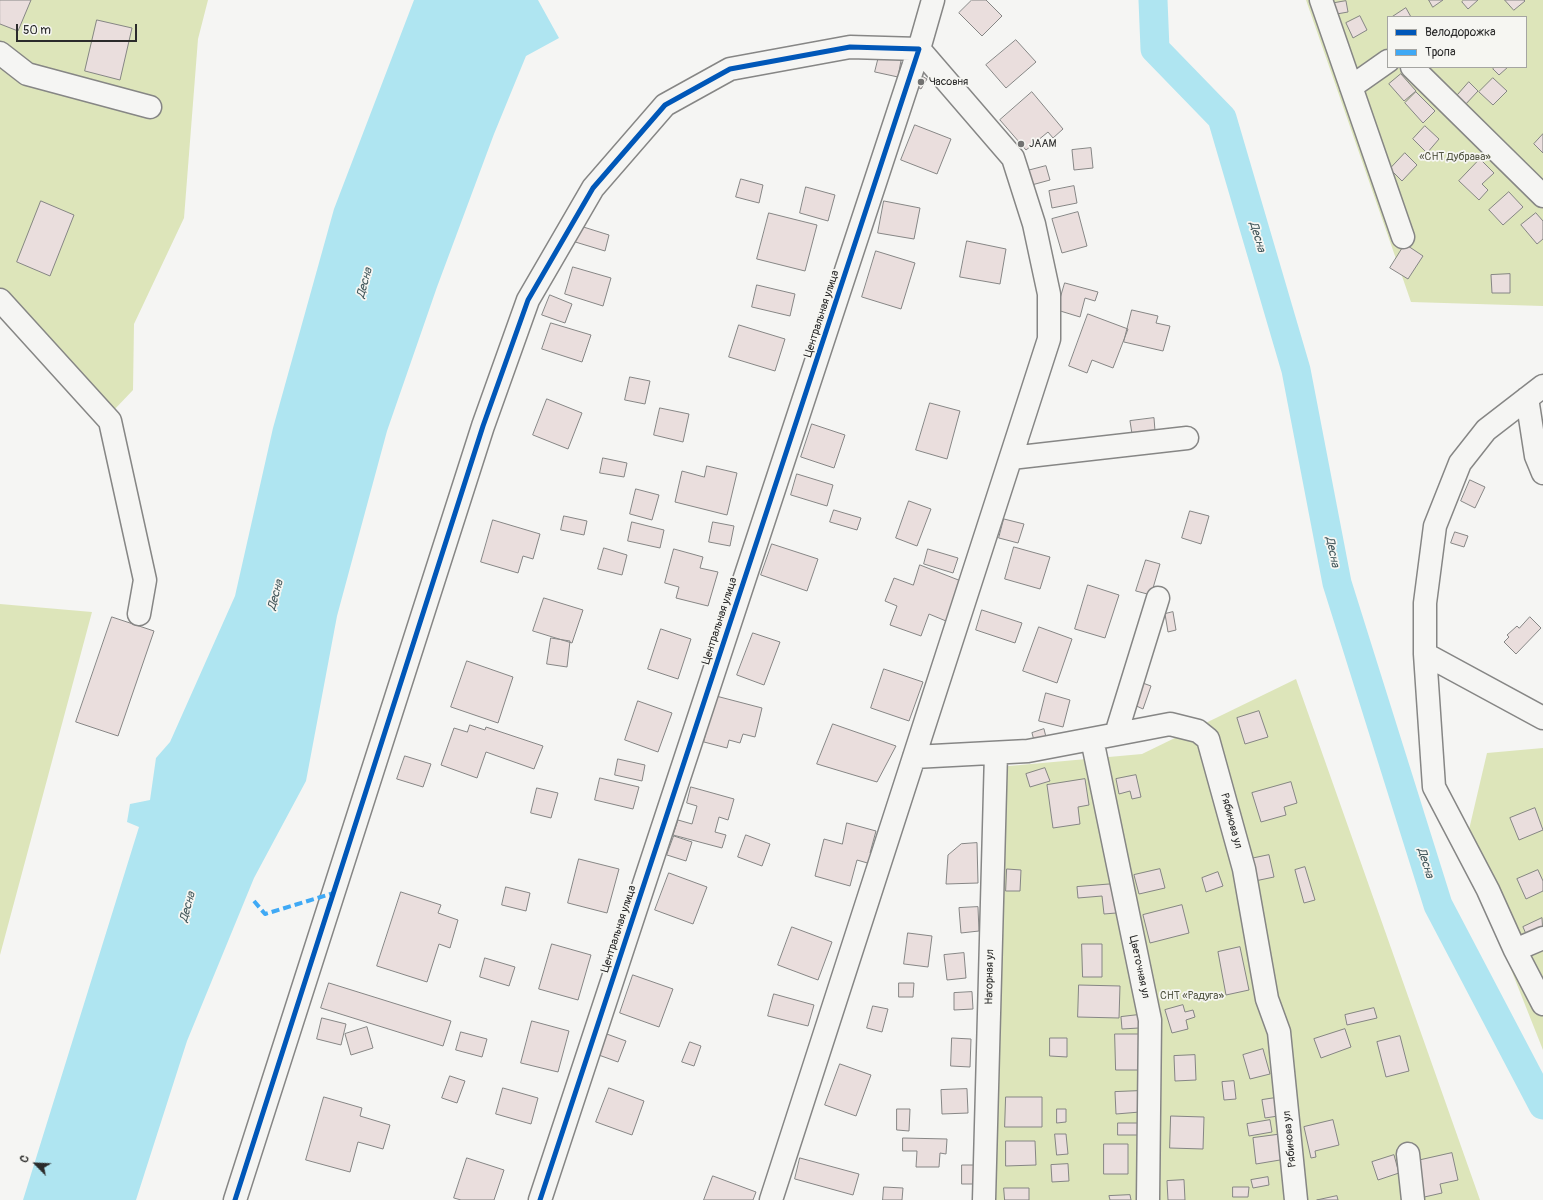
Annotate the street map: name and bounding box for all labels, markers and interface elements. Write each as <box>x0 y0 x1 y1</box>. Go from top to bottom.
scale bar <box>18 16 139 42</box>
legend <box>1387 16 1527 68</box>
text: 50 m <box>23 23 51 38</box>
text: Велодорожка <box>1425 25 1496 40</box>
text: Тропа <box>1425 45 1455 60</box>
place label: Часовня <box>929 75 968 89</box>
marker: Часовня <box>916 77 926 87</box>
place label: JAAM <box>1029 137 1056 151</box>
marker: JAAM <box>1016 139 1026 149</box>
park label: «СНТ Дубрава» <box>1419 150 1491 164</box>
water label: Десна <box>1246 220 1268 254</box>
water label: Десна <box>354 266 376 300</box>
street label: Центральная улица <box>802 269 842 359</box>
water label: Десна <box>1322 536 1342 568</box>
street label: Центральная улица <box>700 576 740 666</box>
water label: Десна <box>265 578 287 612</box>
street label: Рябинова ул <box>1217 792 1245 850</box>
water label: Десна <box>1414 846 1436 880</box>
street label: Центральная улица <box>599 884 639 974</box>
water label: Десна <box>177 890 199 924</box>
street label: Цветочная ул <box>1126 934 1152 1000</box>
street label: Нагорная ул <box>983 949 997 1005</box>
park label: СНТ «Радуга» <box>1160 989 1224 1003</box>
street label: Рябинова ул <box>1280 1110 1300 1168</box>
north arrow <box>16 1144 56 1184</box>
text: С <box>17 1153 32 1165</box>

